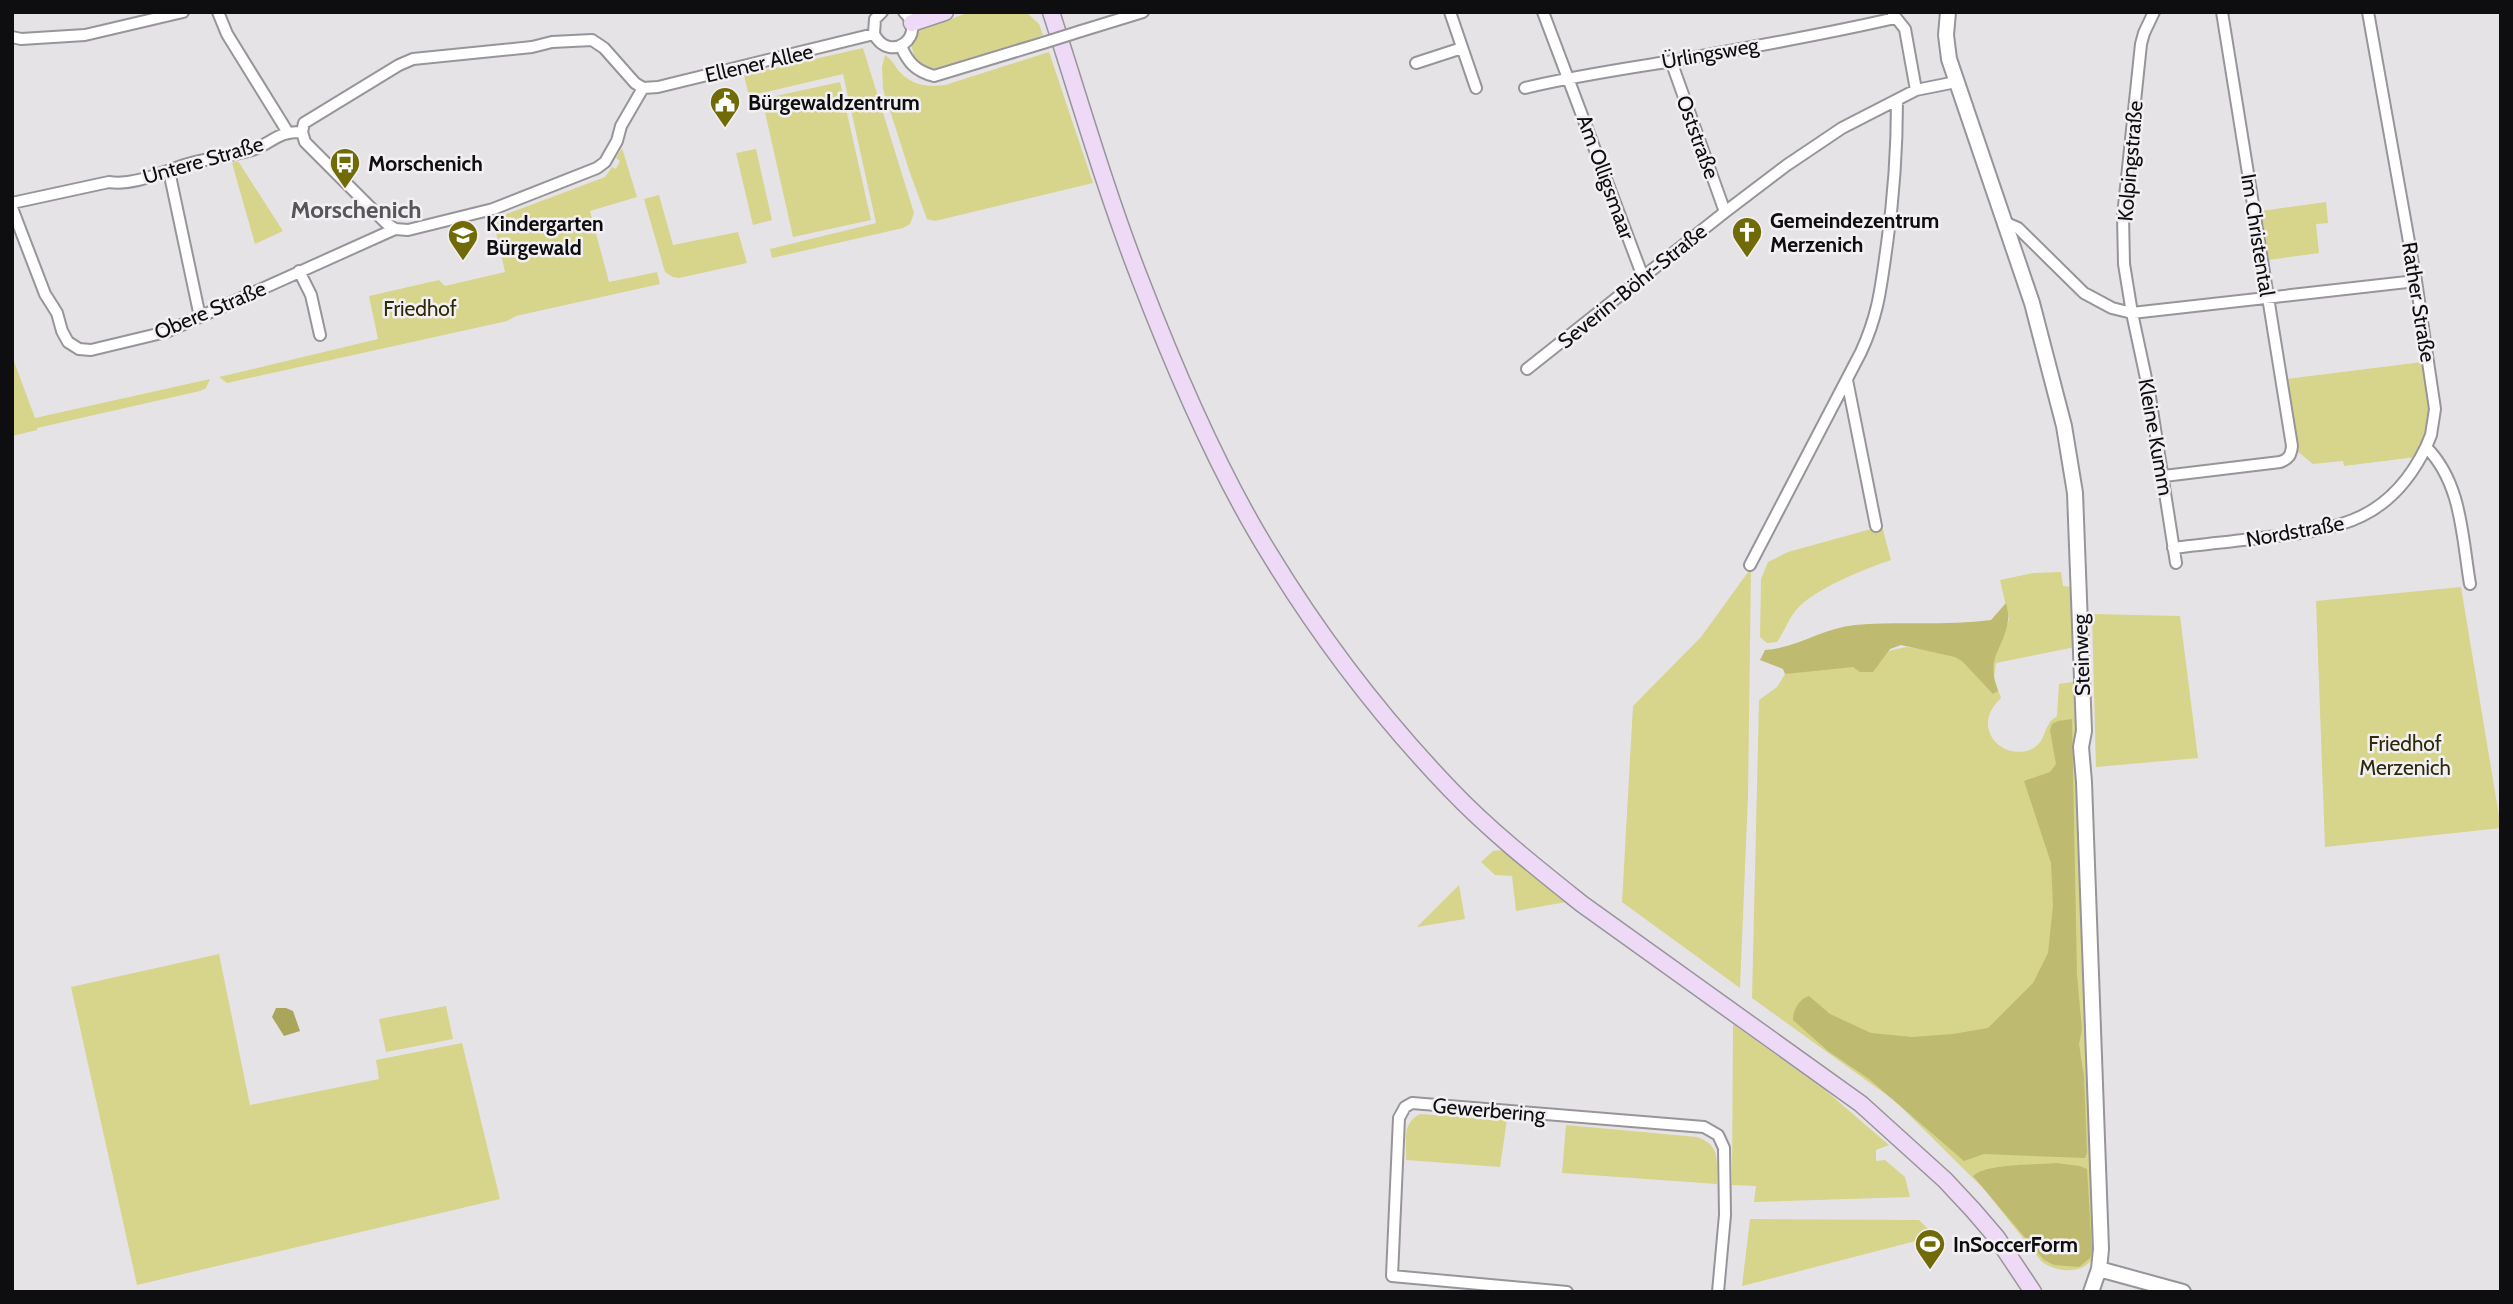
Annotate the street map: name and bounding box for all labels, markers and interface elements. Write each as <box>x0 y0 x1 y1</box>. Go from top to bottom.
street label: Ürlingsweg <box>1660 32 1761 74</box>
street label: Ellener Allee <box>703 38 816 88</box>
public building icon: Bürgewaldzentrum <box>708 85 742 129</box>
place label: Bürgewaldzentrum <box>748 90 920 115</box>
street label: Oststraße <box>1671 92 1725 182</box>
street label: Kolpingstraße <box>2112 99 2148 222</box>
street label: Am Olligsmaar <box>1572 111 1640 243</box>
street label: Untere Straße <box>140 131 266 189</box>
bus stop icon: Morschenich <box>328 146 362 190</box>
place label: Morschenich <box>368 151 483 176</box>
street label: Im Christental <box>2236 172 2280 298</box>
district label: Morschenich <box>290 195 422 224</box>
place label: Gemeindezentrum Merzenich <box>1770 208 1939 257</box>
place label: Kindergarten Bürgewald <box>486 211 604 260</box>
church icon: Gemeindezentrum Merzenich <box>1730 215 1764 259</box>
school or university icon: Kindergarten Bürgewald <box>446 218 480 262</box>
street label: Severin-Böhr-Straße <box>1553 218 1712 354</box>
street label: Rather Straße <box>2397 240 2441 364</box>
street label: Obere Straße <box>151 275 270 345</box>
park label: Friedhof <box>383 296 457 321</box>
street label: Kleine Kumm <box>2133 377 2179 497</box>
street label: Nordstraße <box>2244 510 2346 552</box>
street label: Steinweg <box>2067 613 2095 696</box>
park label: Friedhof Merzenich <box>2359 731 2451 780</box>
street label: Gewerbering <box>1432 1093 1547 1127</box>
sports icon: InSoccerForm <box>1913 1227 1947 1271</box>
place label: InSoccerForm <box>1953 1232 2078 1257</box>

